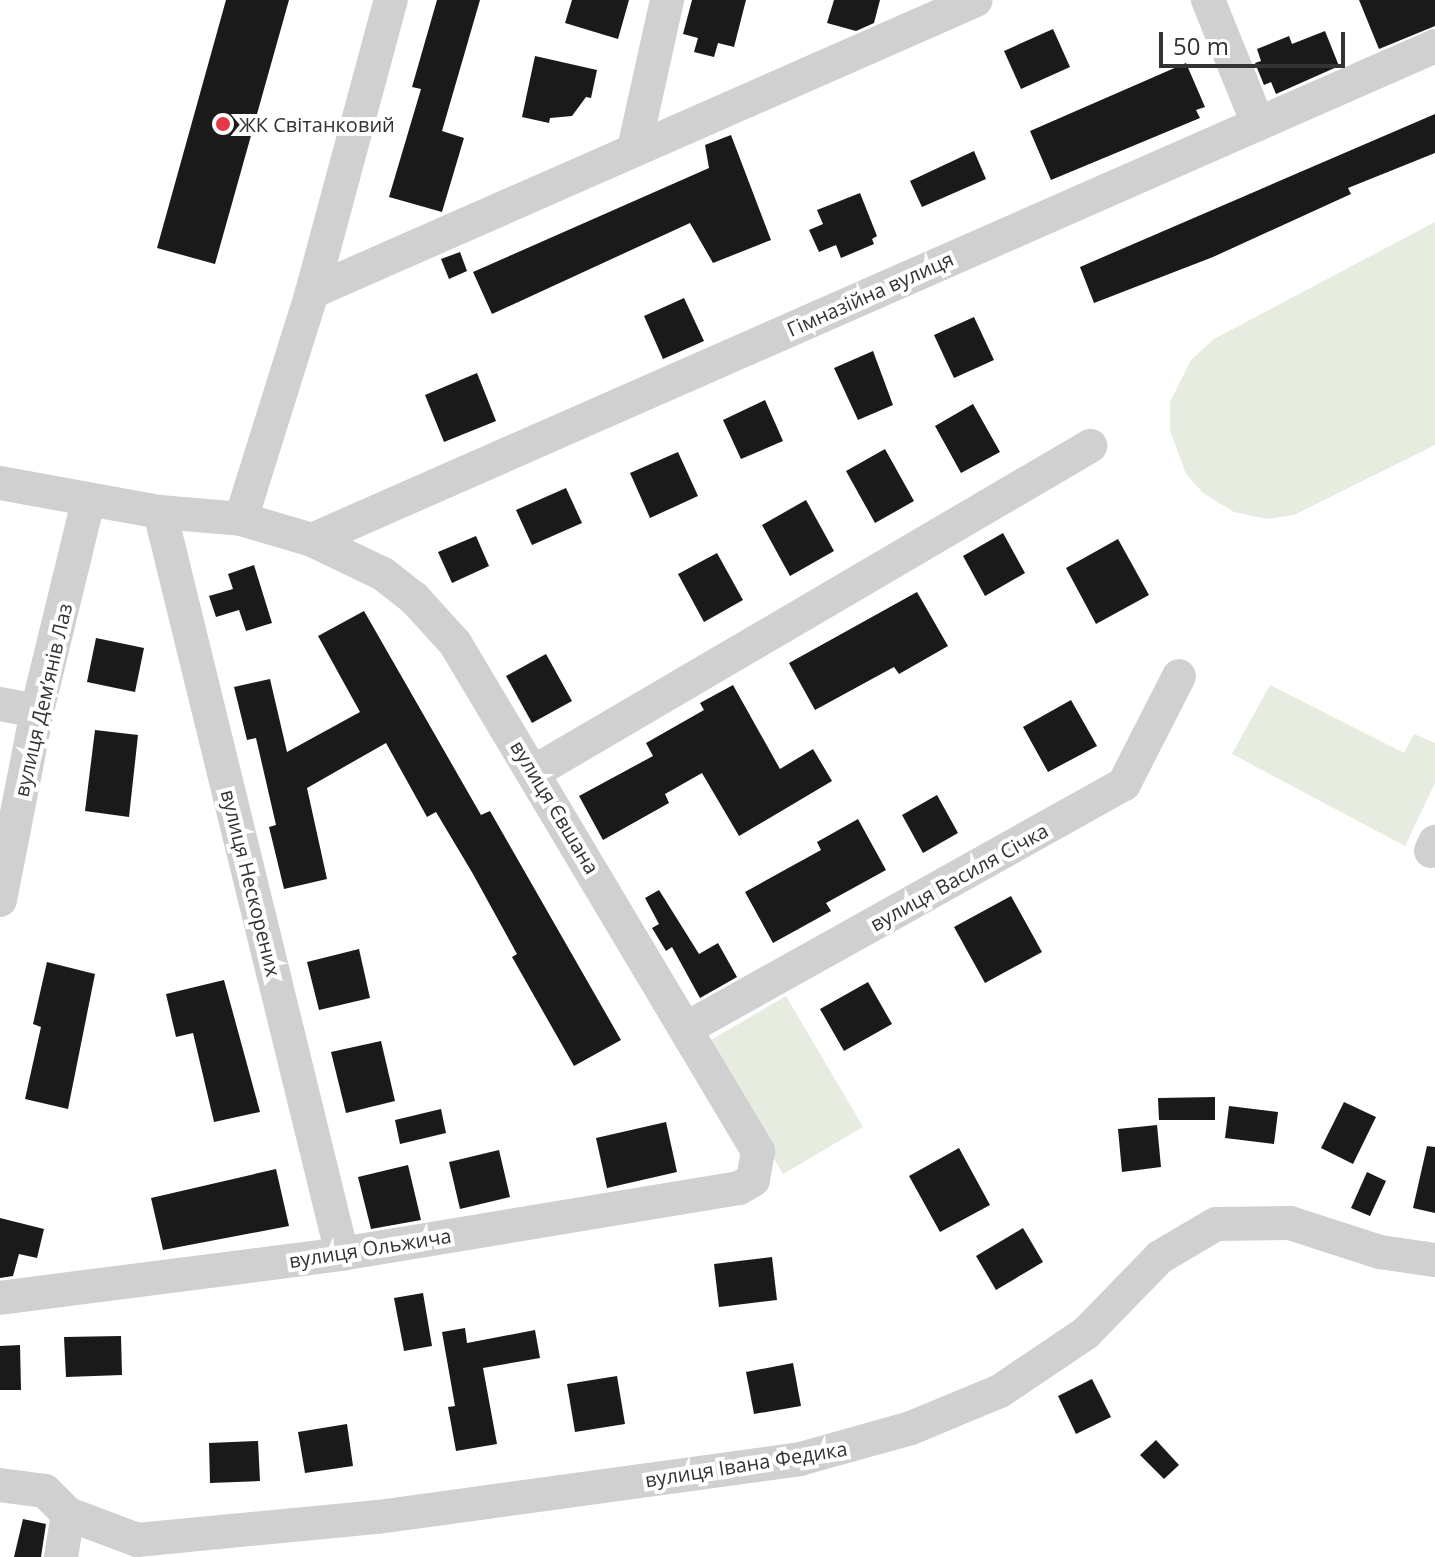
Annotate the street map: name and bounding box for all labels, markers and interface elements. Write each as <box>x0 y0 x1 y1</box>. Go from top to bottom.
scale bar <box>1163 16 1349 66</box>
text: 50 m <box>1173 29 1229 62</box>
place label: ЖК Світанковий <box>239 112 395 136</box>
marker: ЖК Світанковий <box>214 115 232 133</box>
street label: Гімназійна вулиця <box>783 247 957 341</box>
street label: вулиця Демʼянів Лаз <box>9 601 77 799</box>
street label: вулиця Євшана <box>506 736 604 878</box>
street label: вулиця Нескорених <box>216 787 286 979</box>
street label: вулиця Василя Січка <box>866 818 1052 936</box>
street label: вулиця Ольжича <box>287 1223 453 1273</box>
street label: вулиця Івана Федика <box>643 1436 849 1492</box>

